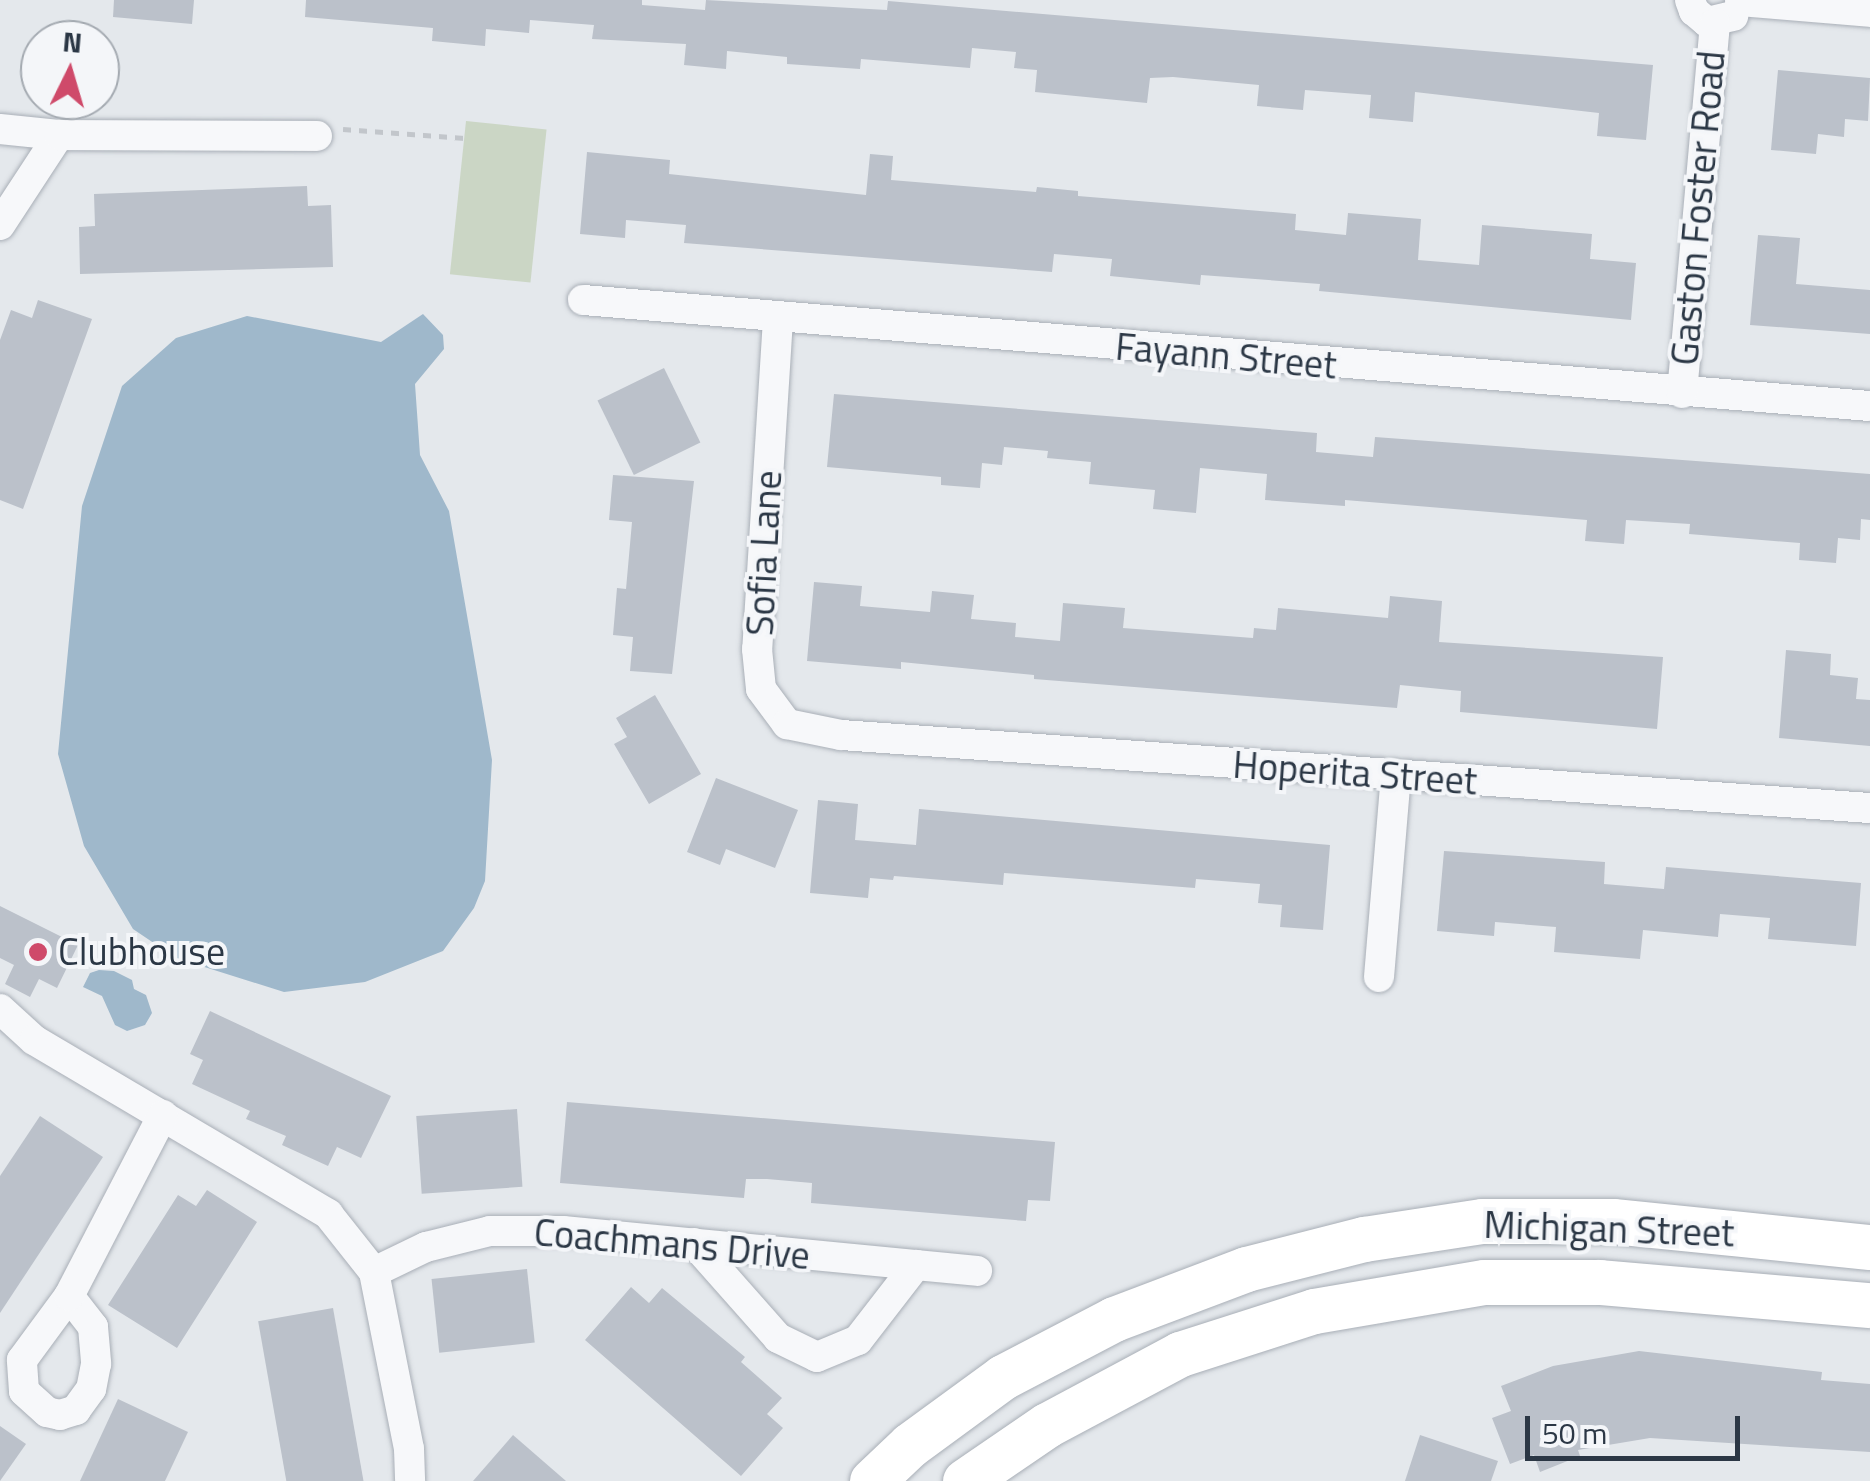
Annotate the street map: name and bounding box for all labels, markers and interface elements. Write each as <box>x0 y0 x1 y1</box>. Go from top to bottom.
text: N <box>61 19 84 64</box>
north arrow <box>20 20 120 120</box>
street label: Gaston Foster Road <box>1662 49 1734 367</box>
street label: Fayann Street <box>1114 324 1338 388</box>
street label: Sofia Lane <box>737 469 791 637</box>
street label: Hoperita Street <box>1231 742 1479 804</box>
place label: Clubhouse <box>58 929 225 975</box>
marker: Clubhouse <box>27 941 49 963</box>
street label: Michigan Street <box>1483 1202 1735 1256</box>
street label: Coachmans Drive <box>532 1209 812 1279</box>
scale bar <box>1530 1396 1745 1458</box>
text: 50 m <box>1542 1410 1607 1456</box>

